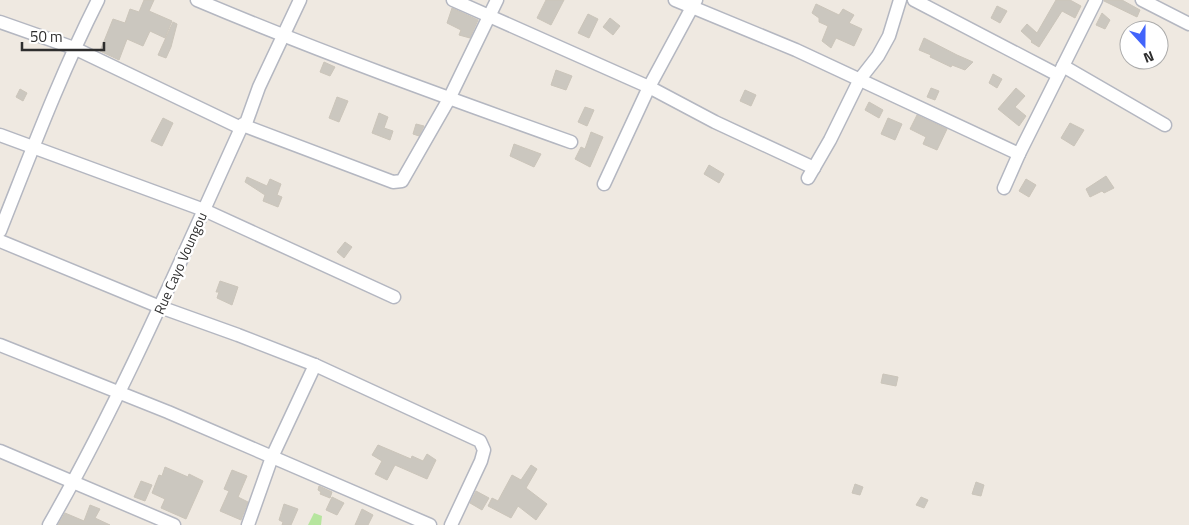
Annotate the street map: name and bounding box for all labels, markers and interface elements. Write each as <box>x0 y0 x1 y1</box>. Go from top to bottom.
scale bar <box>22 20 105 52</box>
north arrow <box>1119 20 1169 70</box>
text: 50 m <box>30 25 63 48</box>
text: N <box>1141 46 1157 69</box>
street label: Rue Cayo Voungou <box>148 209 212 317</box>

